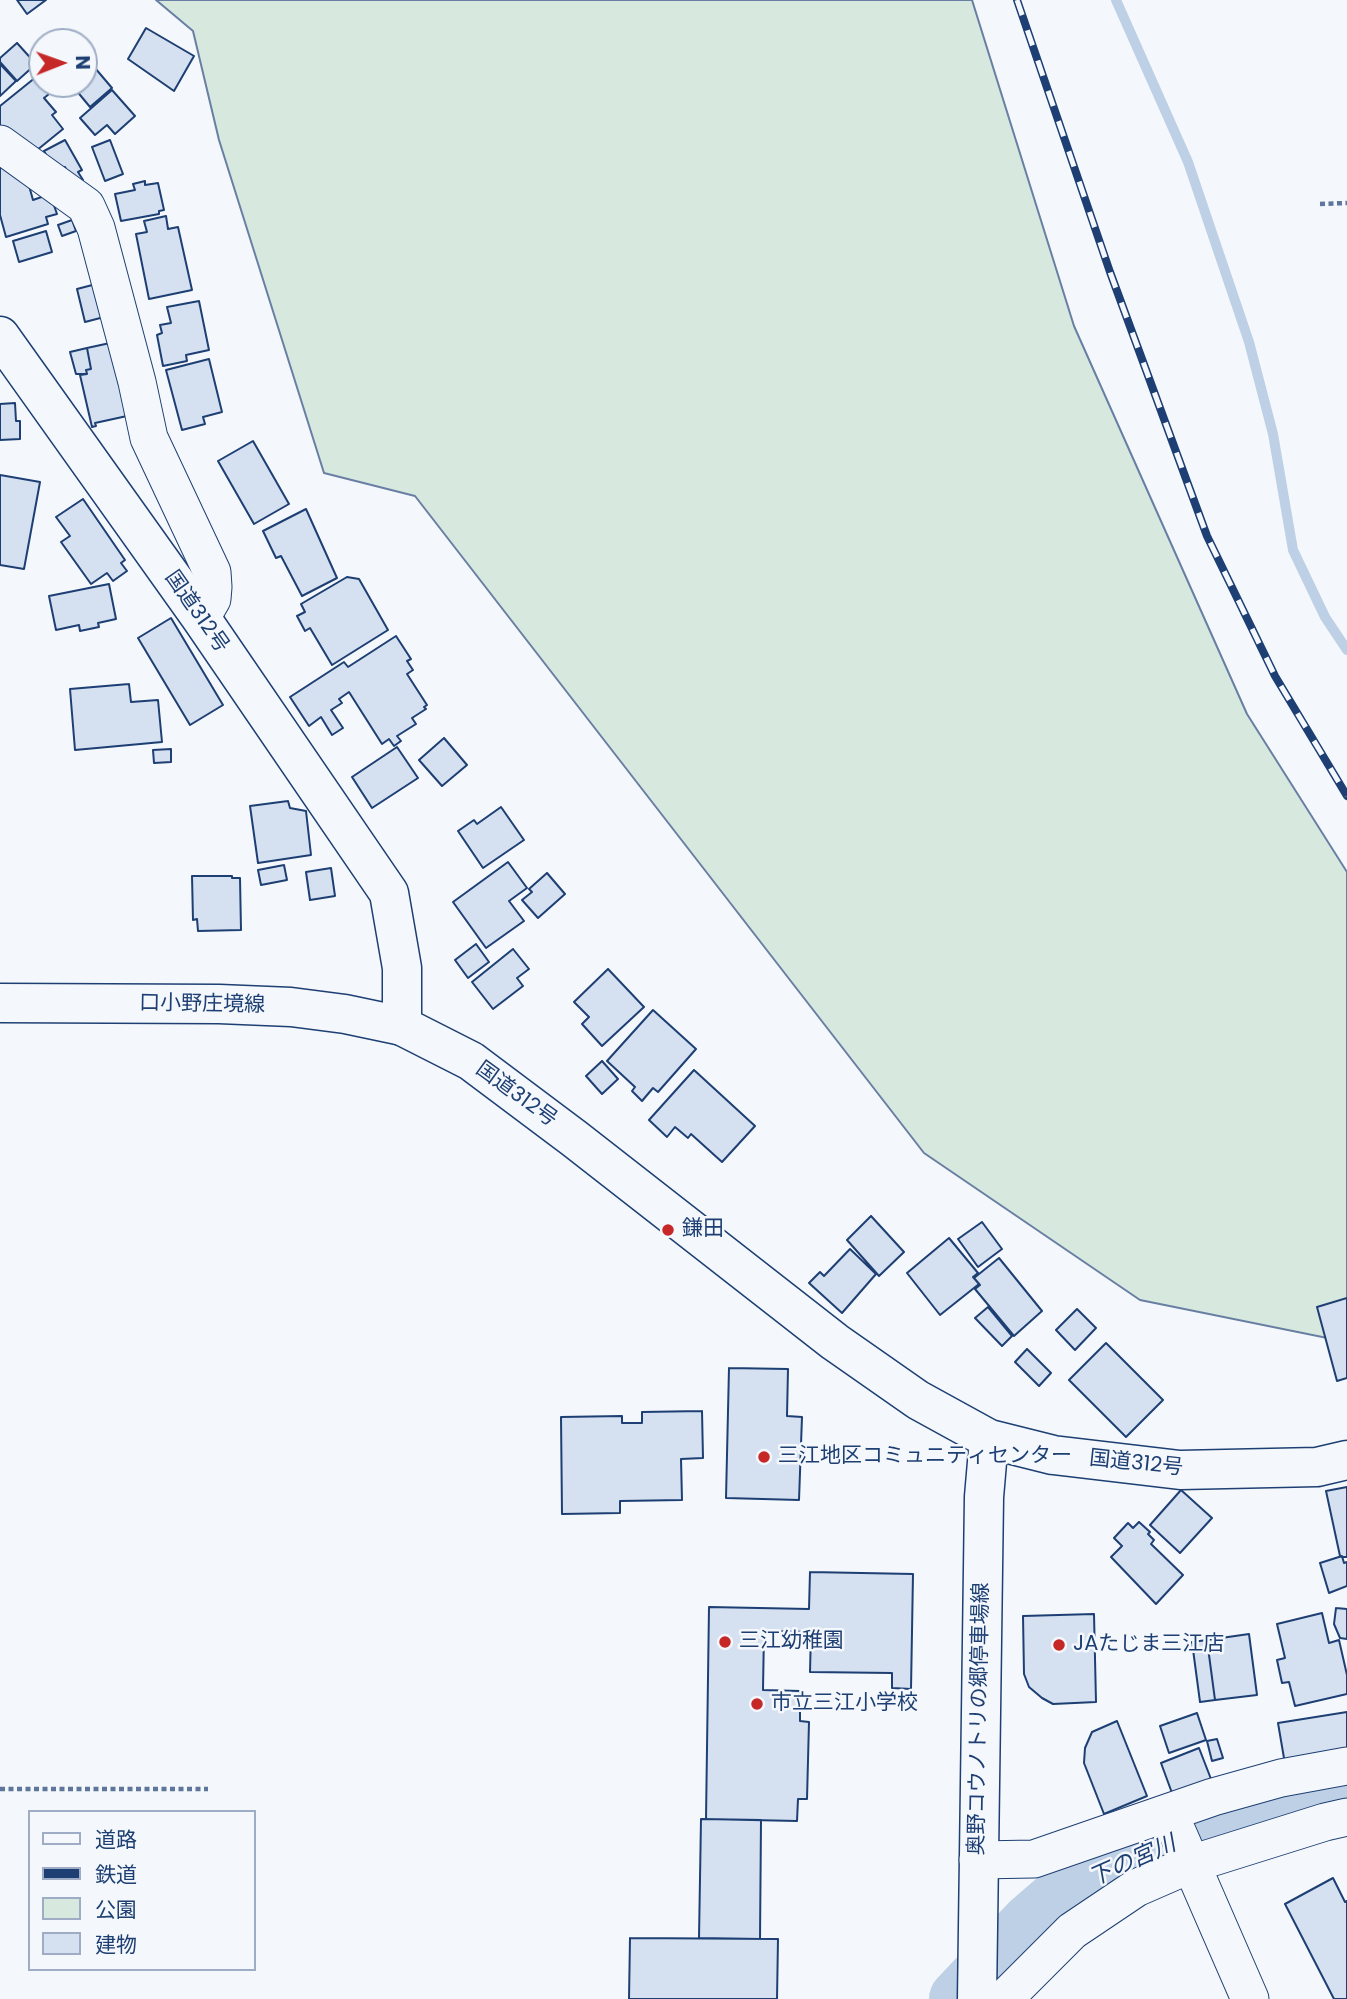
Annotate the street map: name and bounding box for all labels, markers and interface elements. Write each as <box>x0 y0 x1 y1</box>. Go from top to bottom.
north arrow <box>28 28 98 98</box>
text: N <box>69 55 96 70</box>
street label: 国道312号 <box>159 566 233 658</box>
street label: 口小野庄境線 <box>139 991 265 1019</box>
street label: 国道312号 <box>471 1057 561 1133</box>
place label: 鎌田 <box>682 1217 724 1243</box>
marker: 鎌田 <box>660 1222 676 1238</box>
place label: 三江地区コミュニティセンター <box>778 1444 1072 1470</box>
street label: 国道312号 <box>1088 1447 1184 1481</box>
marker: 三江地区コミュニティセンター <box>756 1449 772 1465</box>
street label: 奥野コウノトリの郷停車場線 <box>965 1582 995 1856</box>
place label: 三江幼稚園 <box>739 1629 844 1655</box>
place label: JAたじま三江店 <box>1073 1632 1224 1658</box>
marker: 三江幼稚園 <box>717 1634 733 1650</box>
marker: JAたじま三江店 <box>1051 1637 1067 1653</box>
place label: 市立三江小学校 <box>771 1691 918 1717</box>
marker: 市立三江小学校 <box>749 1696 765 1712</box>
legend <box>28 1810 256 1971</box>
text: 道路 <box>95 1825 137 1854</box>
water label: 下の宮川 <box>1085 1831 1181 1893</box>
text: 鉄道 <box>95 1860 137 1889</box>
text: 公園 <box>95 1895 137 1924</box>
text: 建物 <box>95 1930 137 1959</box>

